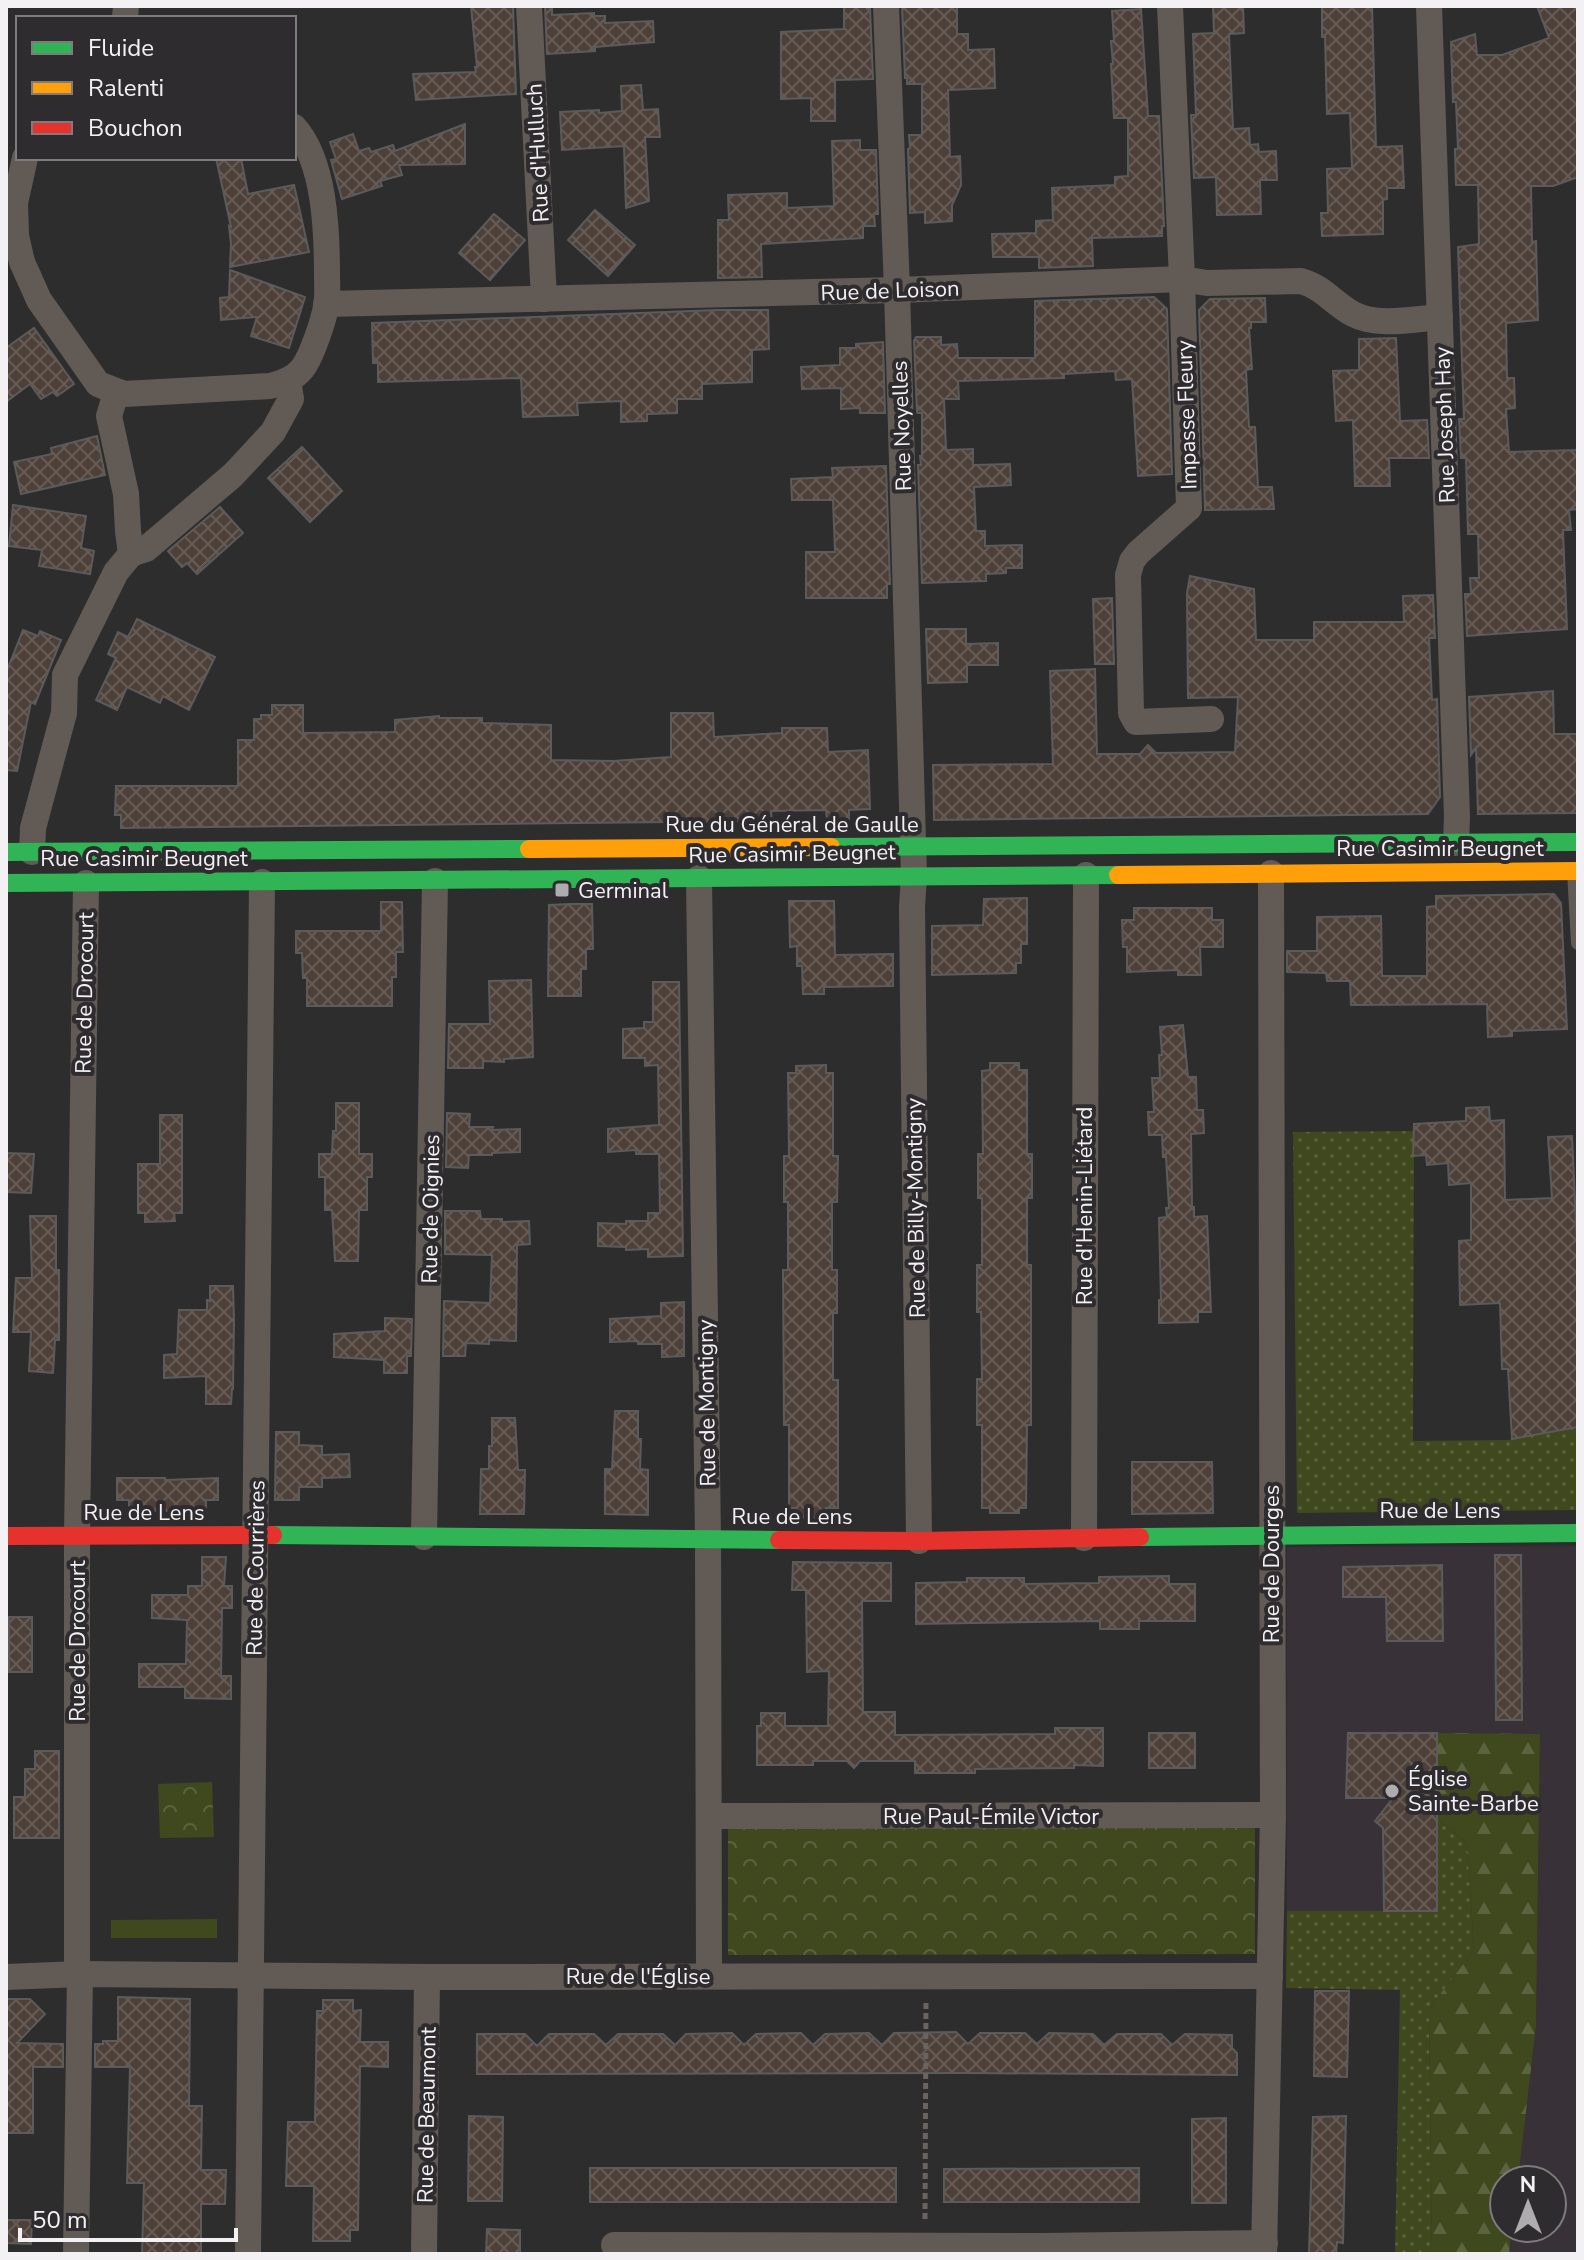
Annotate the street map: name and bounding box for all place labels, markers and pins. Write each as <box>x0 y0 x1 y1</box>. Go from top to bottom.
place label: Germinal <box>578 876 669 906</box>
marker: Germinal <box>553 881 571 899</box>
place label: Église Sainte-Barbe <box>1408 1764 1539 1819</box>
marker: Église Sainte-Barbe <box>1383 1782 1401 1800</box>

